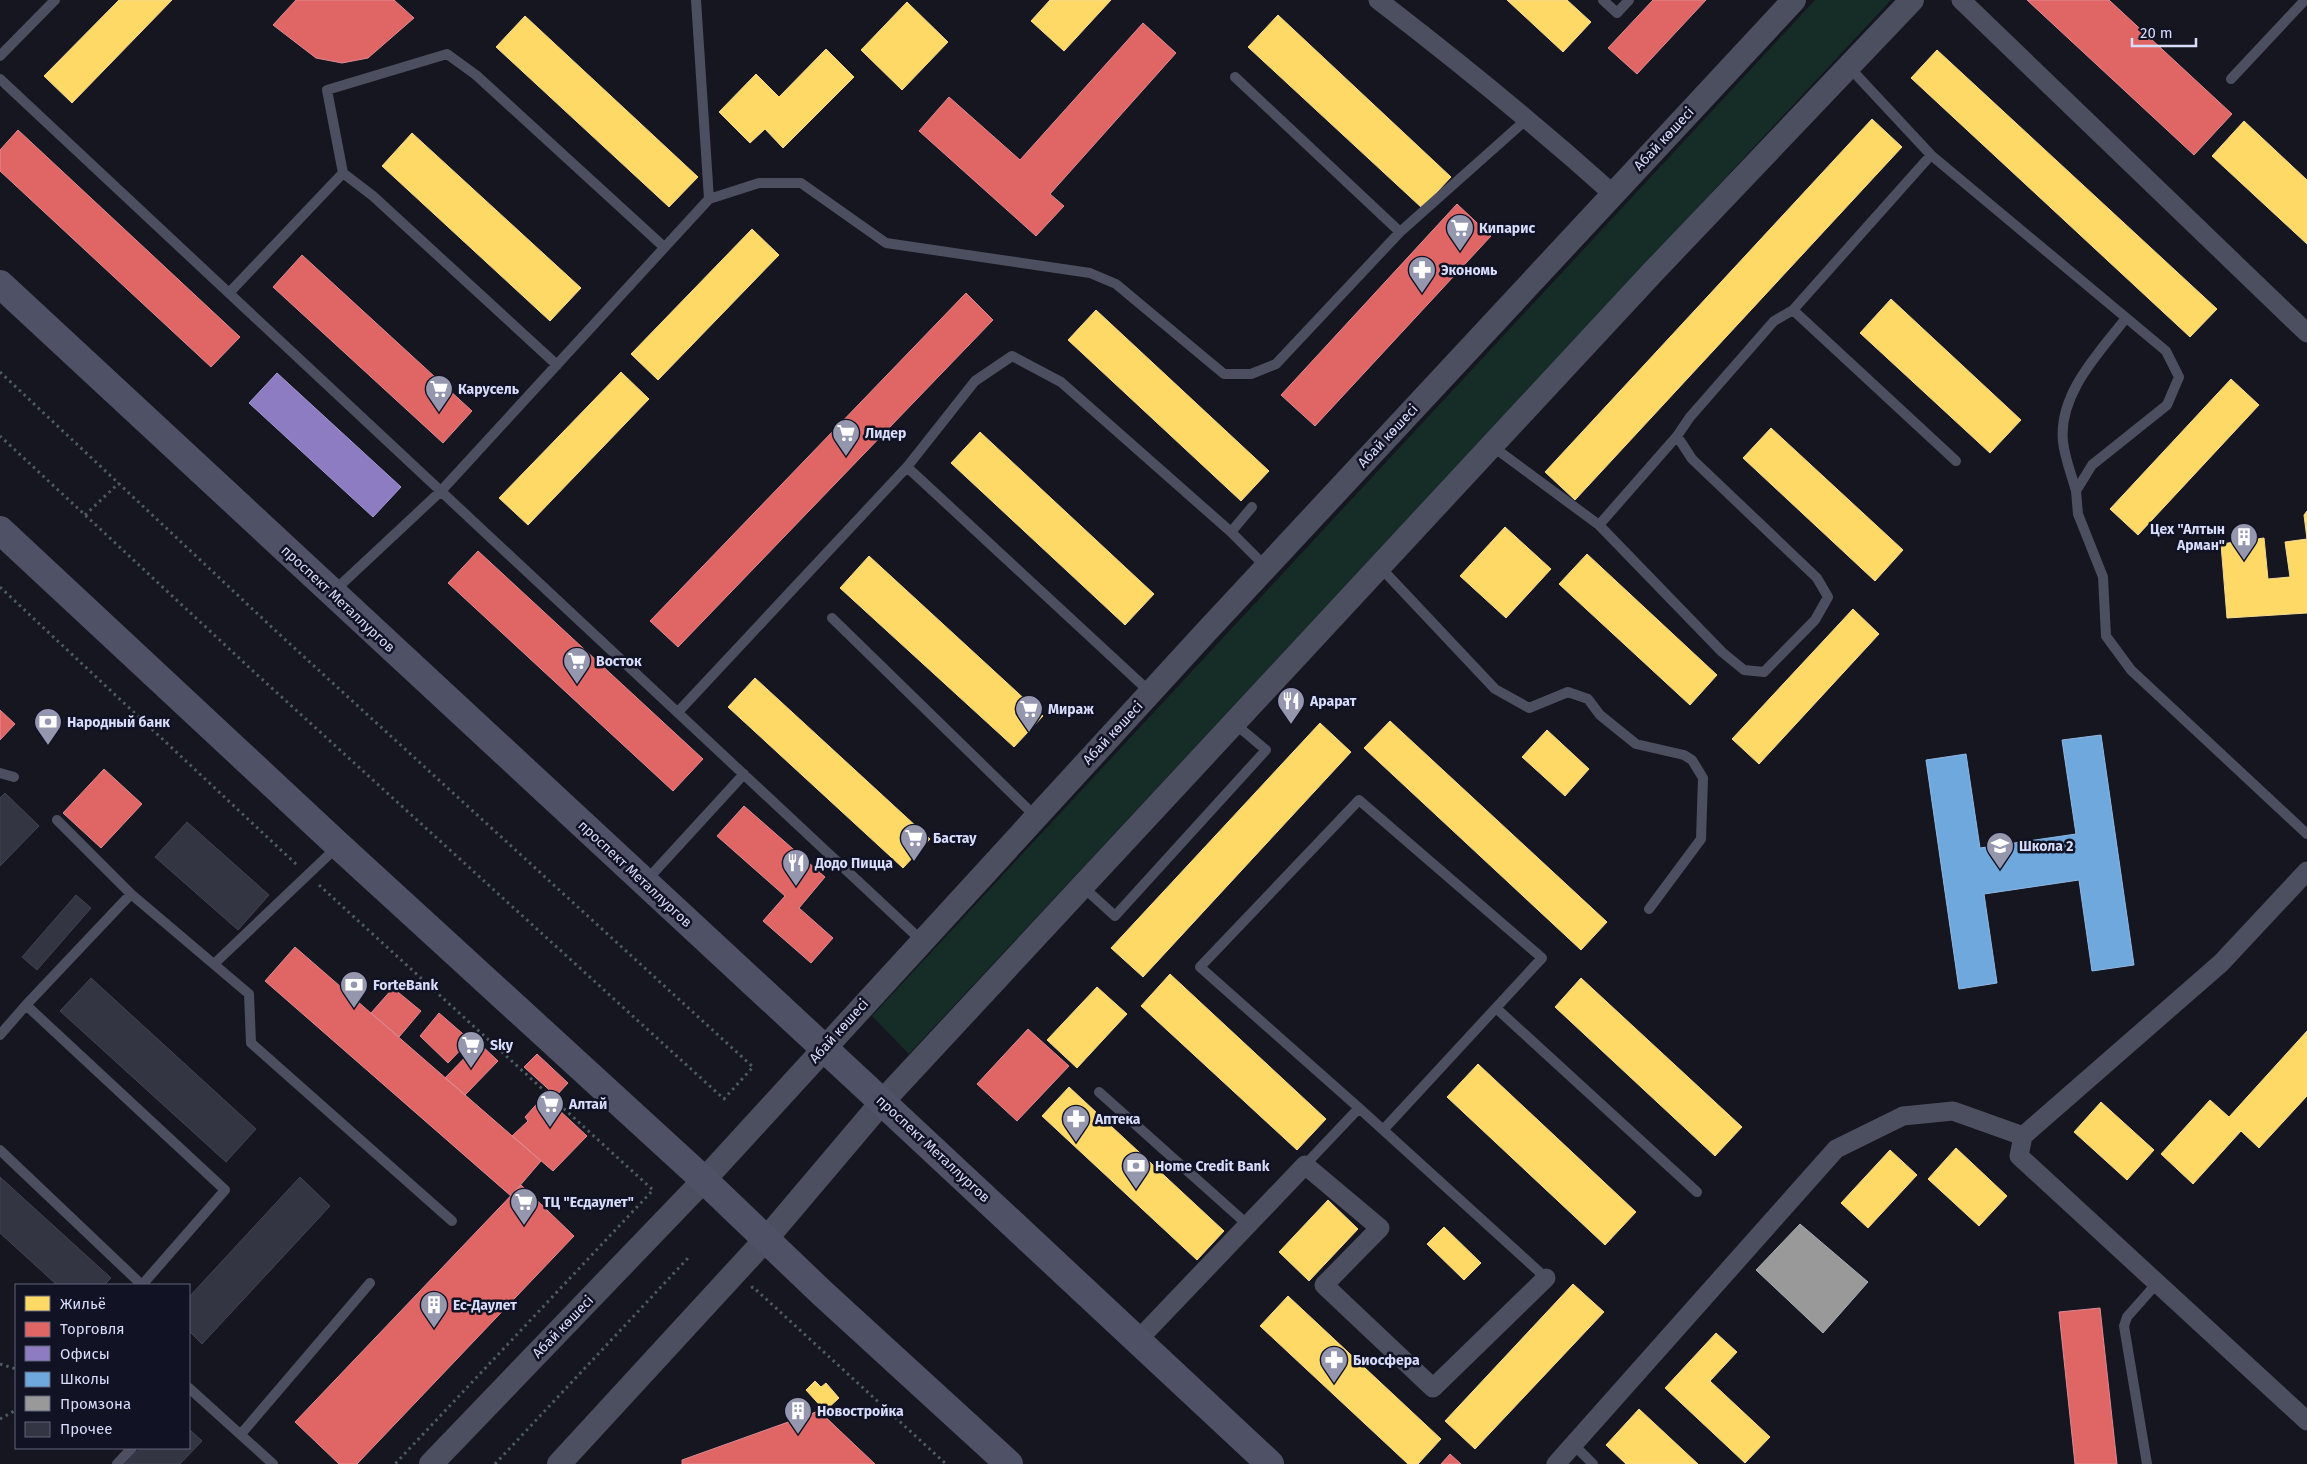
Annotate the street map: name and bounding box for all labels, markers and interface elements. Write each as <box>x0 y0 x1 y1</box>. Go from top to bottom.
scale bar <box>2132 15 2196 47</box>
text: 20 m <box>2140 24 2173 42</box>
street label: Абай көшесі <box>1630 104 1698 174</box>
supermarket icon: Кипарис <box>1445 213 1475 252</box>
place label: Кипарис <box>1479 220 1535 237</box>
pharmacy icon: Экономь <box>1407 255 1437 294</box>
place label: Экономь <box>1441 262 1498 279</box>
supermarket icon: Карусель <box>424 374 454 413</box>
place label: Карусель <box>458 381 520 398</box>
street label: Абай көшесі <box>1354 401 1422 471</box>
supermarket icon: Лидер <box>831 418 861 457</box>
place label: Лидер <box>865 425 906 442</box>
place label: Цех "Алтын Арман" <box>2150 521 2225 554</box>
building icon: Цех "Алтын Арман" <box>2229 522 2259 561</box>
street label: проспект Металлургов <box>278 542 398 656</box>
supermarket icon: Восток <box>562 646 592 685</box>
place label: Восток <box>596 653 642 670</box>
restaurant icon: Арарат <box>1276 686 1306 725</box>
place label: Арарат <box>1309 693 1357 710</box>
supermarket icon: Мираж <box>1014 694 1044 733</box>
street label: Абай көшесі <box>1079 698 1147 768</box>
place label: Мираж <box>1048 701 1094 718</box>
bank icon: Народный банк <box>33 707 63 746</box>
place label: Народный банк <box>67 714 170 731</box>
street label: проспект Металлургов <box>575 817 695 931</box>
supermarket icon: Бастау <box>899 823 929 862</box>
place label: Бастау <box>933 830 977 847</box>
school or university icon: Школа 2 <box>1985 831 2015 870</box>
place label: Школа 2 <box>2019 838 2073 855</box>
restaurant icon: Додо Пицца <box>781 848 811 887</box>
place label: Додо Пицца <box>814 855 893 872</box>
bank icon: ForteBank <box>339 970 369 1009</box>
place label: ForteBank <box>373 977 438 994</box>
street label: Абай көшесі <box>806 995 872 1067</box>
supermarket icon: Sky <box>456 1030 486 1069</box>
place label: Sky <box>490 1037 514 1054</box>
supermarket icon: Алтай <box>535 1089 565 1128</box>
street label: проспект Металлургов <box>873 1092 993 1206</box>
place label: Алтай <box>568 1096 607 1113</box>
pharmacy icon: Аптека <box>1061 1104 1091 1143</box>
place label: Аптека <box>1094 1111 1141 1128</box>
bank icon: Home Credit Bank <box>1121 1151 1151 1190</box>
place label: Home Credit Bank <box>1155 1158 1270 1175</box>
supermarket icon: ТЦ "Есдаулет" <box>509 1187 539 1226</box>
place label: ТЦ "Есдаулет" <box>543 1194 634 1211</box>
legend <box>15 1284 190 1449</box>
building icon: Ес-Даулет <box>419 1290 449 1329</box>
street label: Абай көшесі <box>529 1292 597 1362</box>
text: Жильё <box>60 1295 106 1313</box>
place label: Ес-Даулет <box>453 1297 517 1314</box>
text: Торговля <box>60 1320 125 1338</box>
text: Офисы <box>60 1345 110 1363</box>
pharmacy icon: Биосфера <box>1319 1345 1349 1384</box>
place label: Биосфера <box>1353 1352 1420 1369</box>
text: Школы <box>60 1370 110 1388</box>
text: Промзона <box>60 1395 131 1413</box>
building icon: Новостройка <box>783 1396 813 1435</box>
place label: Новостройка <box>817 1403 904 1420</box>
text: Прочее <box>60 1420 112 1438</box>

